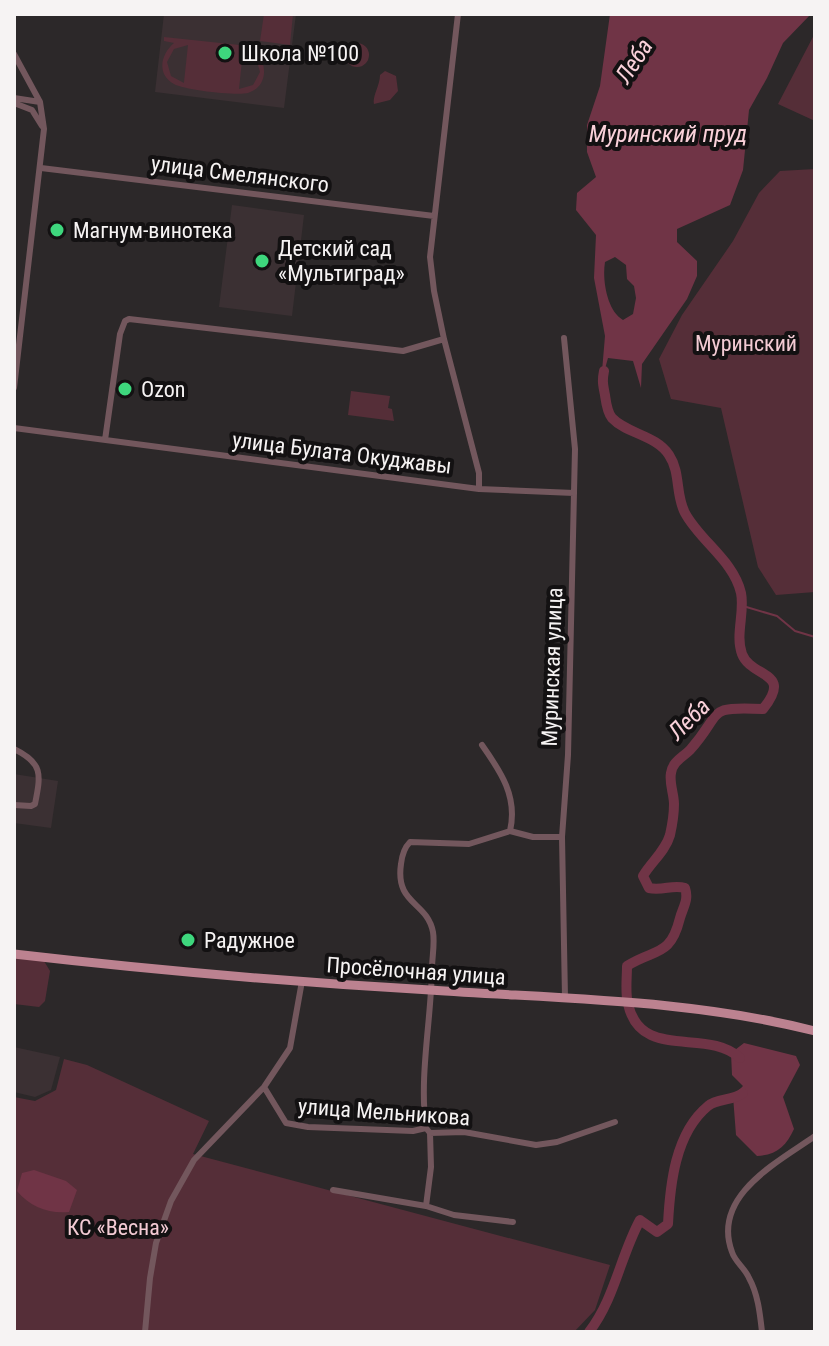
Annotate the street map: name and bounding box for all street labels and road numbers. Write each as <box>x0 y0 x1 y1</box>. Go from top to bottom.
street label: улица Смелянского <box>150 151 330 197</box>
street label: улица Булата Окуджавы <box>231 427 453 479</box>
street label: Муринская улица <box>537 587 567 747</box>
street label: Просёлочная улица <box>326 952 506 990</box>
street label: улица Мельникова <box>297 1094 471 1130</box>

